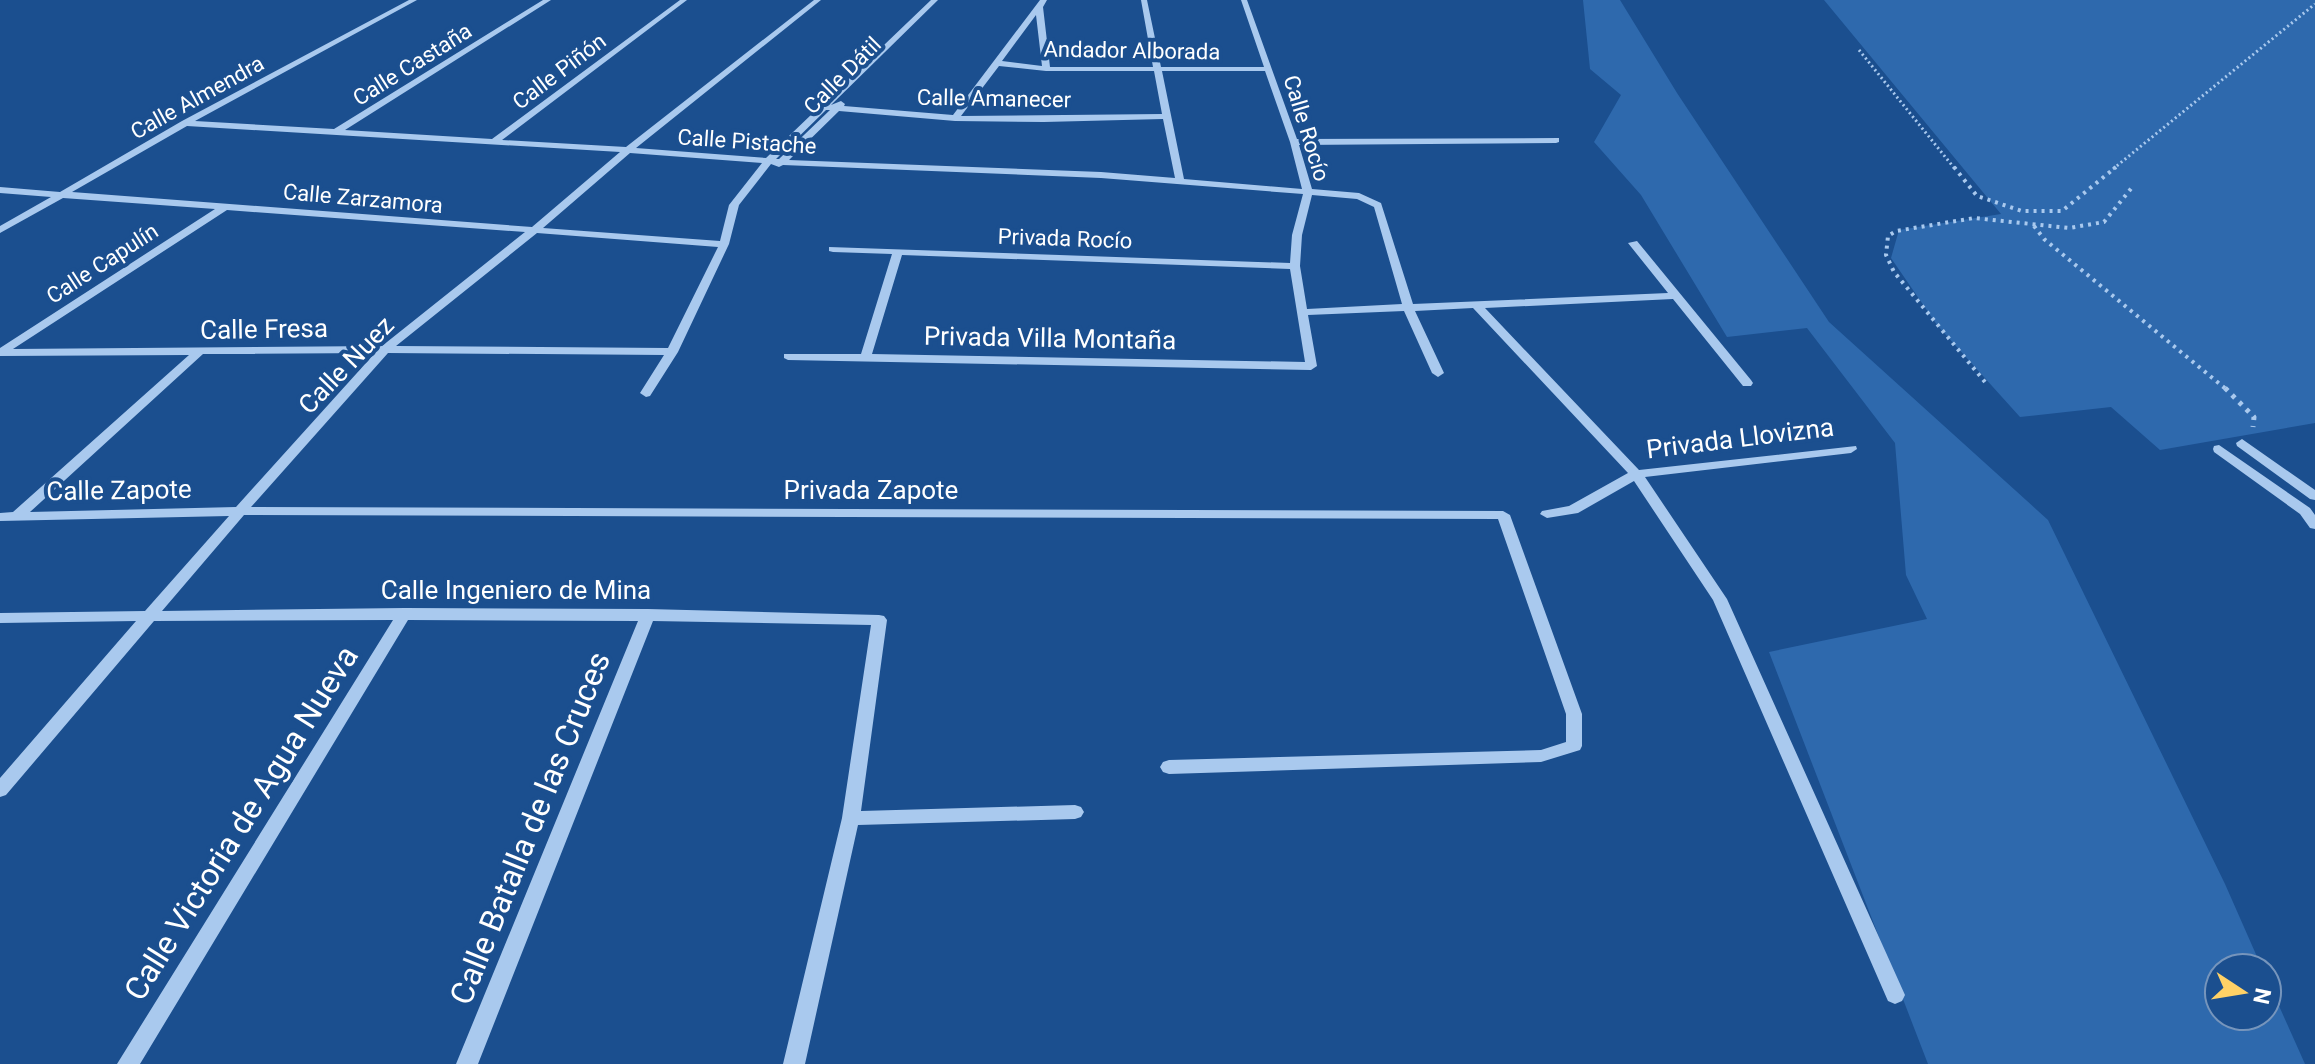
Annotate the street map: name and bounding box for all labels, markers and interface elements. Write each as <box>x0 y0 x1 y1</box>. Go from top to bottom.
street label: Calle Castaña <box>348 18 476 111</box>
street label: Calle Piñón <box>508 28 611 115</box>
street label: Calle Dátil <box>799 32 886 119</box>
street label: Andador Alborada <box>1043 36 1221 65</box>
street label: Calle Almendra <box>126 51 268 144</box>
street label: Calle Rocío <box>1279 72 1335 184</box>
street label: Calle Amanecer <box>917 85 1072 112</box>
street label: Calle Pistache <box>677 124 817 159</box>
street label: Calle Zarzamora <box>282 179 444 218</box>
street label: Calle Capulín <box>42 218 163 309</box>
street label: Privada Rocío <box>997 224 1133 253</box>
street label: Calle Nuez <box>292 310 400 420</box>
street label: Calle Fresa <box>200 313 328 345</box>
street label: Privada Villa Montaña <box>924 321 1176 355</box>
street label: Privada Llovizna <box>1645 412 1835 464</box>
street label: Calle Zapote <box>46 474 192 506</box>
street label: Privada Zapote <box>784 475 958 505</box>
street label: Calle Ingeniero de Mina <box>381 575 651 605</box>
street label: Calle Victoria de Agua Nueva <box>116 639 366 1007</box>
street label: Calle Batalla de las Cruces <box>442 646 618 1010</box>
north arrow <box>2203 952 2283 1032</box>
text: N <box>2248 986 2276 1006</box>

